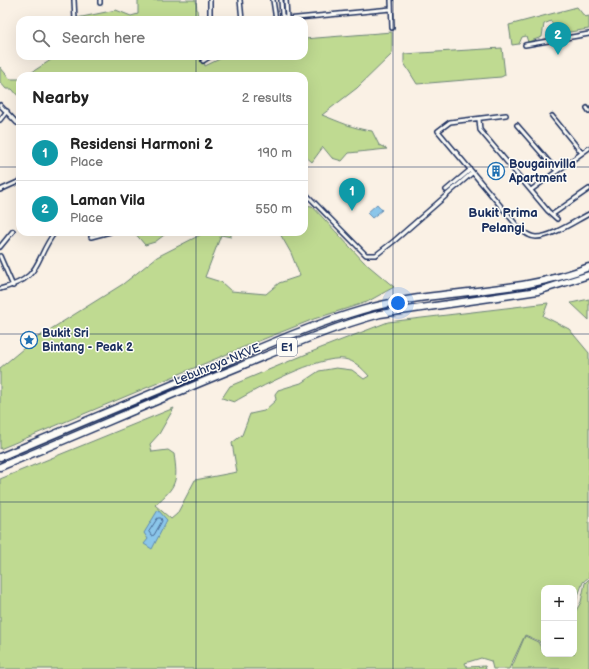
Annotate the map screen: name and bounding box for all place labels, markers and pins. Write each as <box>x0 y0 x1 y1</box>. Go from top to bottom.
pin: 2 <box>545 22 571 55</box>
place label: Bougainvilla Apartment <box>508 157 576 186</box>
building icon: Bougainvilla Apartment <box>486 161 506 181</box>
pin: 1 <box>339 178 365 211</box>
place label: Bukit Sri Bintang - Peak 2 <box>42 326 134 355</box>
place icon: Bukit Sri Bintang - Peak 2 <box>19 330 39 350</box>

